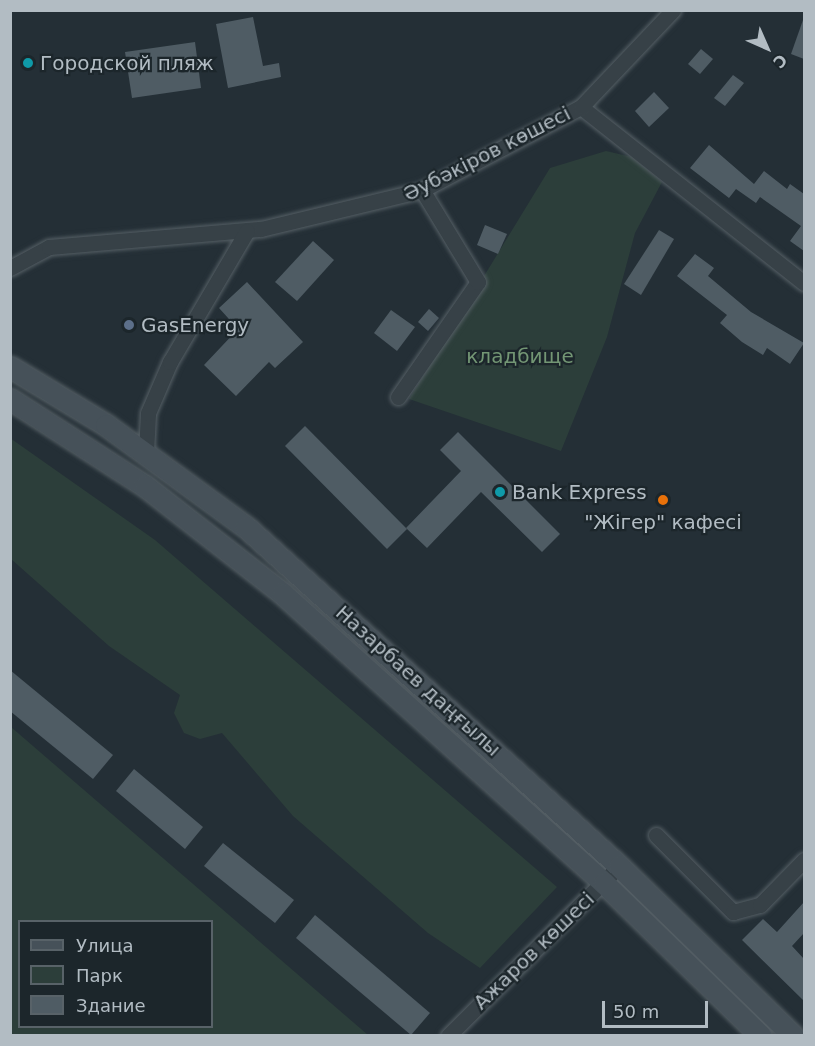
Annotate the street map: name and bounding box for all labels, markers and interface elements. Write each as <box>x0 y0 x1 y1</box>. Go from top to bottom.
north arrow <box>737 18 797 78</box>
text: С <box>769 50 791 72</box>
place label: Городской пляж <box>40 51 214 75</box>
marker: Городской пляж <box>21 56 35 70</box>
street label: Әубәкіров көшесі <box>399 101 575 207</box>
place label: GasEnergy <box>141 313 249 337</box>
marker: GasEnergy <box>122 318 136 332</box>
park label: кладбище <box>466 344 574 368</box>
place label: Bank Express <box>512 480 647 504</box>
marker: Bank Express <box>493 485 507 499</box>
marker: "Жігер" кафесі <box>656 493 670 507</box>
place label: "Жігер" кафесі <box>584 510 742 534</box>
street label: Назарбаев даңғылы <box>331 601 505 761</box>
street label: Ажаров көшесі <box>469 887 599 1015</box>
legend <box>18 920 213 1028</box>
text: Улица <box>76 935 133 956</box>
text: Парк <box>76 965 123 986</box>
scale bar <box>605 989 712 1027</box>
text: Здание <box>76 995 146 1016</box>
text: 50 m <box>613 1001 659 1022</box>

